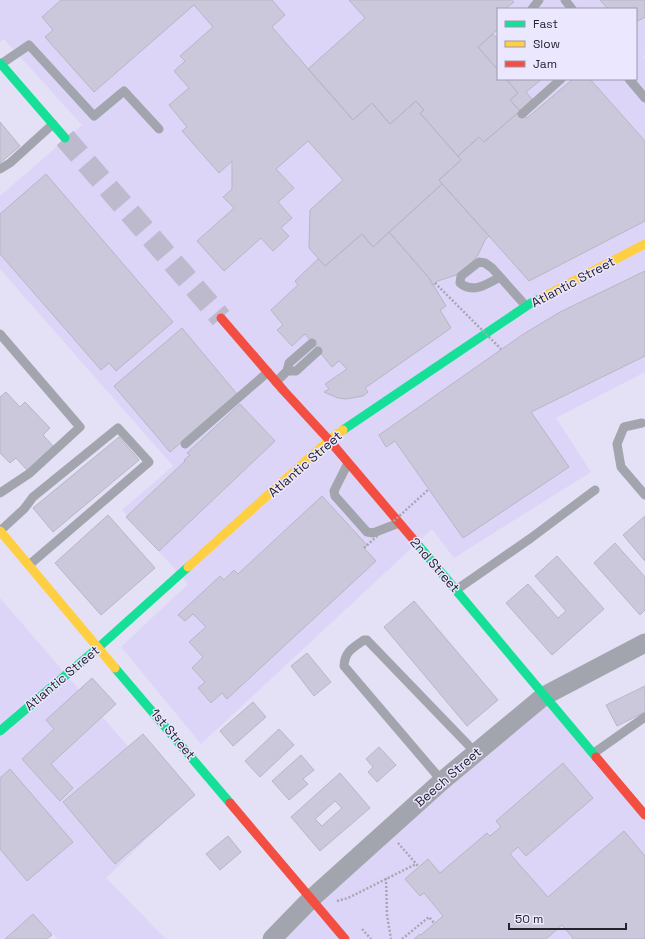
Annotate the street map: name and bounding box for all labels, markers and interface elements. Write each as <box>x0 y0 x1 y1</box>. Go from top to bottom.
legend <box>497 8 637 80</box>
text: Fast <box>533 16 558 32</box>
text: Slow <box>533 36 560 52</box>
text: Jam <box>533 56 557 72</box>
street label: Atlantic Street <box>528 253 618 311</box>
street label: Atlantic Street <box>265 427 345 501</box>
street label: 2nd Street <box>407 534 463 596</box>
street label: Atlantic Street <box>21 642 103 714</box>
street label: 1st Street <box>147 705 199 763</box>
street label: Beech Street <box>411 743 485 811</box>
scale bar <box>509 905 626 931</box>
text: 50 m <box>515 911 543 927</box>

